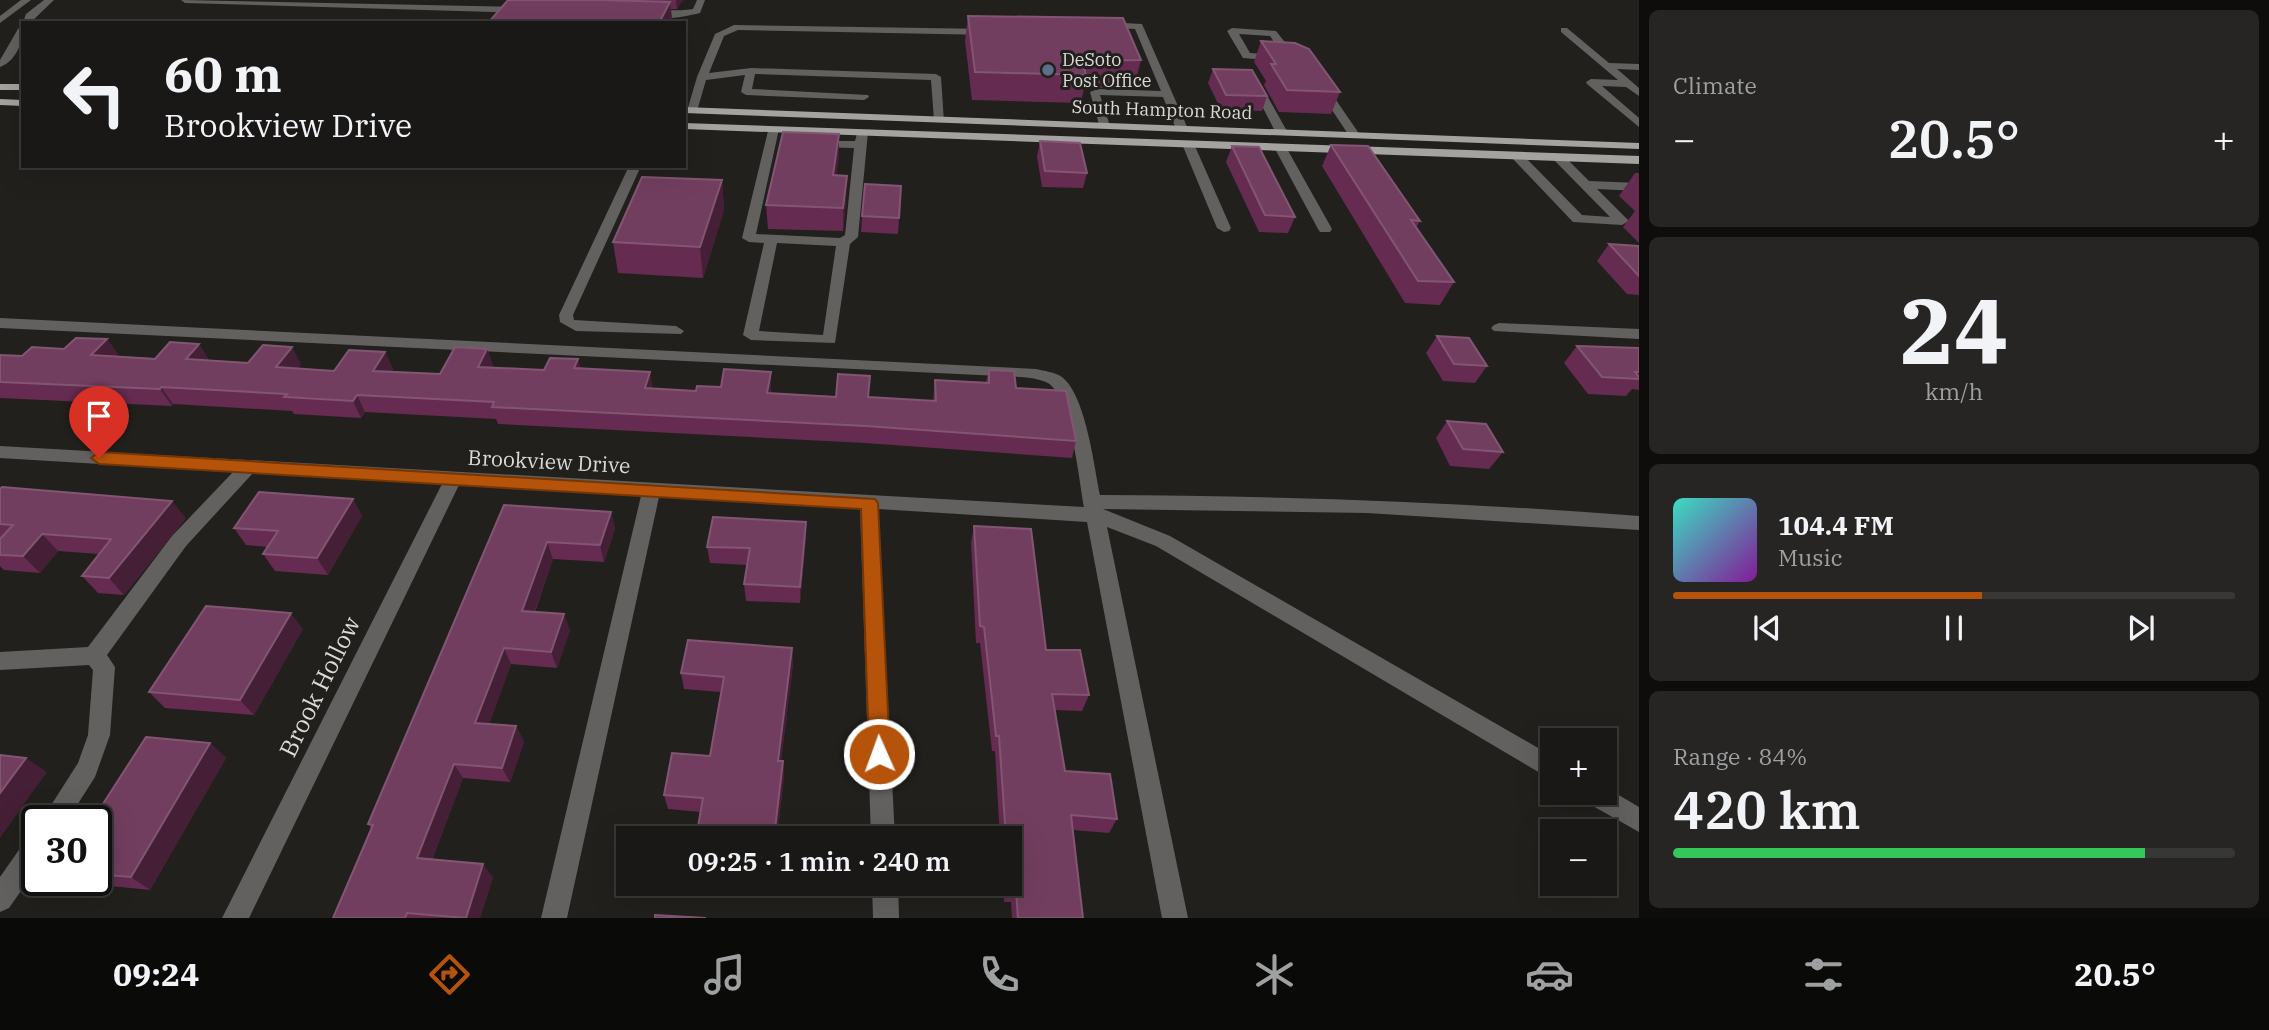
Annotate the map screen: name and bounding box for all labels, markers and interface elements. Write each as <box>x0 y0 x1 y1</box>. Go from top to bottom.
text: 60 m <box>164 42 282 105</box>
place label: DeSoto Post Office <box>1062 48 1151 92</box>
icon: left <box>49 49 140 140</box>
marker: DeSoto Post Office <box>1040 62 1056 78</box>
text: Climate <box>1673 70 1757 100</box>
street label: South Hampton Road <box>1071 95 1253 124</box>
text: Brookview Drive <box>164 104 412 146</box>
text: 20.5° <box>1888 105 2020 172</box>
text: − <box>1673 114 1696 163</box>
text: + <box>2212 114 2235 163</box>
text: 24 <box>1899 271 2009 389</box>
text: km/h <box>1925 376 1983 406</box>
pin <box>69 386 129 458</box>
icon: arrive <box>80 397 118 435</box>
street label: Brookview Drive <box>467 443 631 479</box>
text: 104.4 FM <box>1778 508 1894 542</box>
text: Music <box>1778 542 1843 572</box>
icon: previous <box>1748 609 1786 647</box>
icon: pause <box>1935 609 1973 647</box>
icon: next <box>2122 609 2160 647</box>
street label: Brook Hollow <box>271 611 367 762</box>
position arrow <box>842 717 916 791</box>
map controls <box>1540 728 1617 896</box>
button: + <box>1540 728 1617 805</box>
text: Range · 84% <box>1673 741 1807 771</box>
text: 420 km <box>1673 776 1861 843</box>
speed limit sign: 30 <box>21 805 112 896</box>
button: − <box>1540 819 1617 896</box>
text: 09:25 · 1 min · 240 m <box>688 844 950 878</box>
icon: directions <box>425 950 474 999</box>
icon: music <box>700 950 749 999</box>
icon: phone <box>975 950 1024 999</box>
icon: climate <box>1250 950 1299 999</box>
icon: car <box>1525 950 1574 999</box>
icon: filters <box>1799 950 1848 999</box>
text: 09:24 <box>113 953 199 995</box>
text: 20.5° <box>2074 953 2156 995</box>

